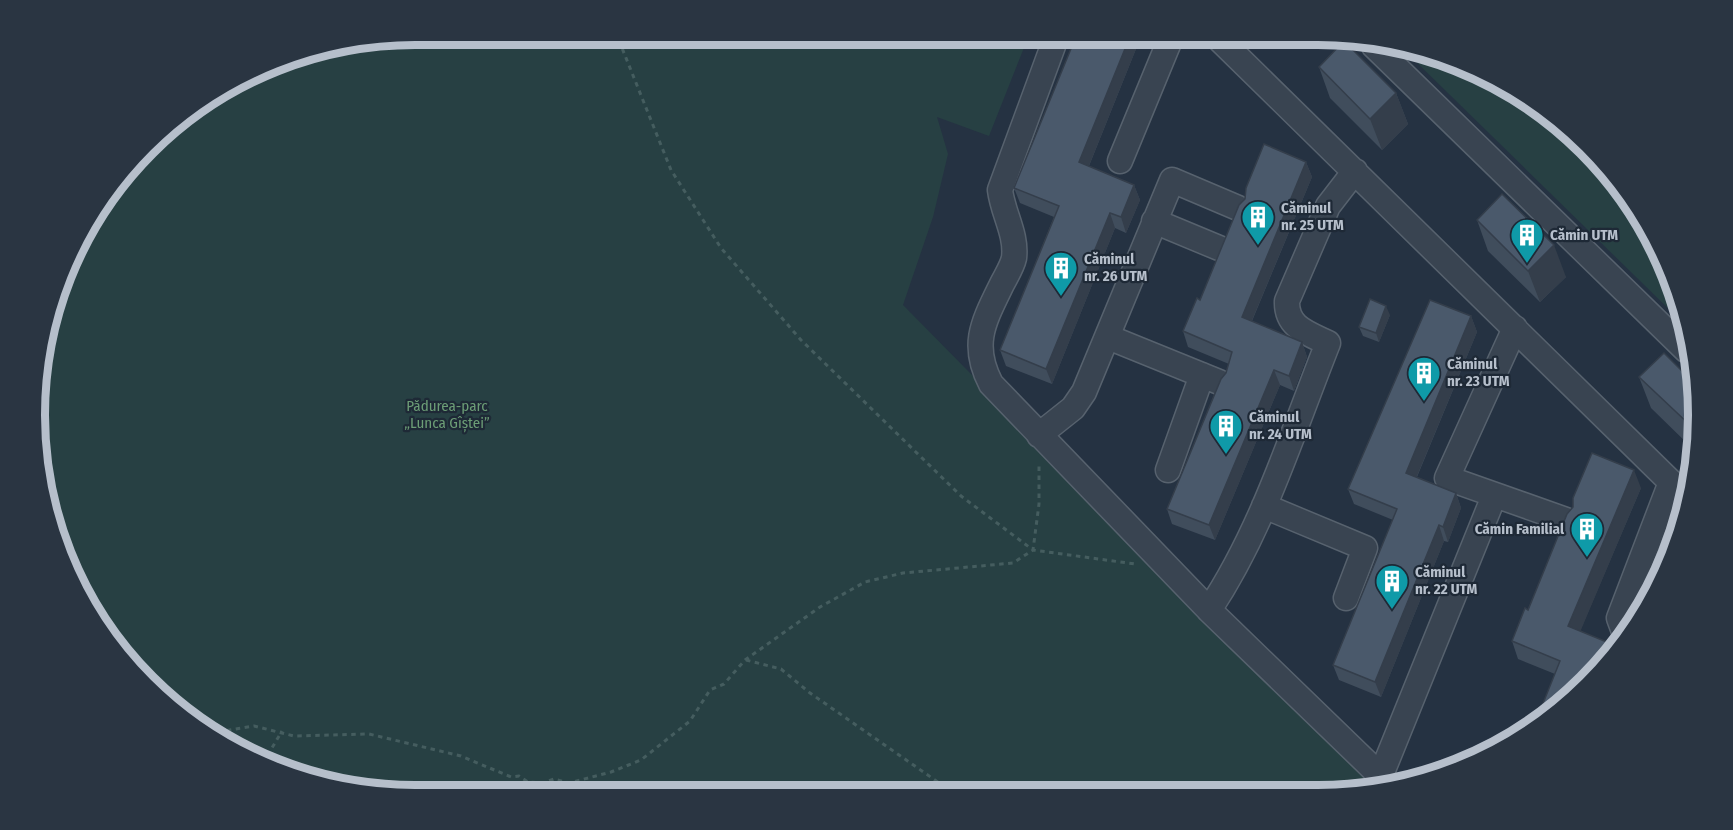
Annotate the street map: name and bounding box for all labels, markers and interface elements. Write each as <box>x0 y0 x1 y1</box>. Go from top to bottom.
building icon: Căminul nr. 25 UTM <box>1240 199 1276 246</box>
place label: Căminul nr. 25 UTM <box>1281 199 1344 234</box>
building icon: Cămin UTM <box>1509 217 1545 264</box>
place label: Cămin UTM <box>1550 226 1618 244</box>
building icon: Căminul nr. 26 UTM <box>1043 250 1079 297</box>
place label: Căminul nr. 26 UTM <box>1084 250 1147 285</box>
building icon: Căminul nr. 23 UTM <box>1406 355 1442 402</box>
place label: Căminul nr. 23 UTM <box>1447 355 1510 390</box>
park label: Pădurea-parc „Lunca Gîștei” <box>404 397 490 433</box>
building icon: Căminul nr. 24 UTM <box>1208 408 1244 455</box>
place label: Căminul nr. 24 UTM <box>1249 408 1312 443</box>
building icon: Cămin Familial <box>1569 511 1605 558</box>
place label: Cămin Familial <box>1475 520 1565 538</box>
building icon: Căminul nr. 22 UTM <box>1374 563 1410 610</box>
place label: Căminul nr. 22 UTM <box>1415 563 1478 598</box>

